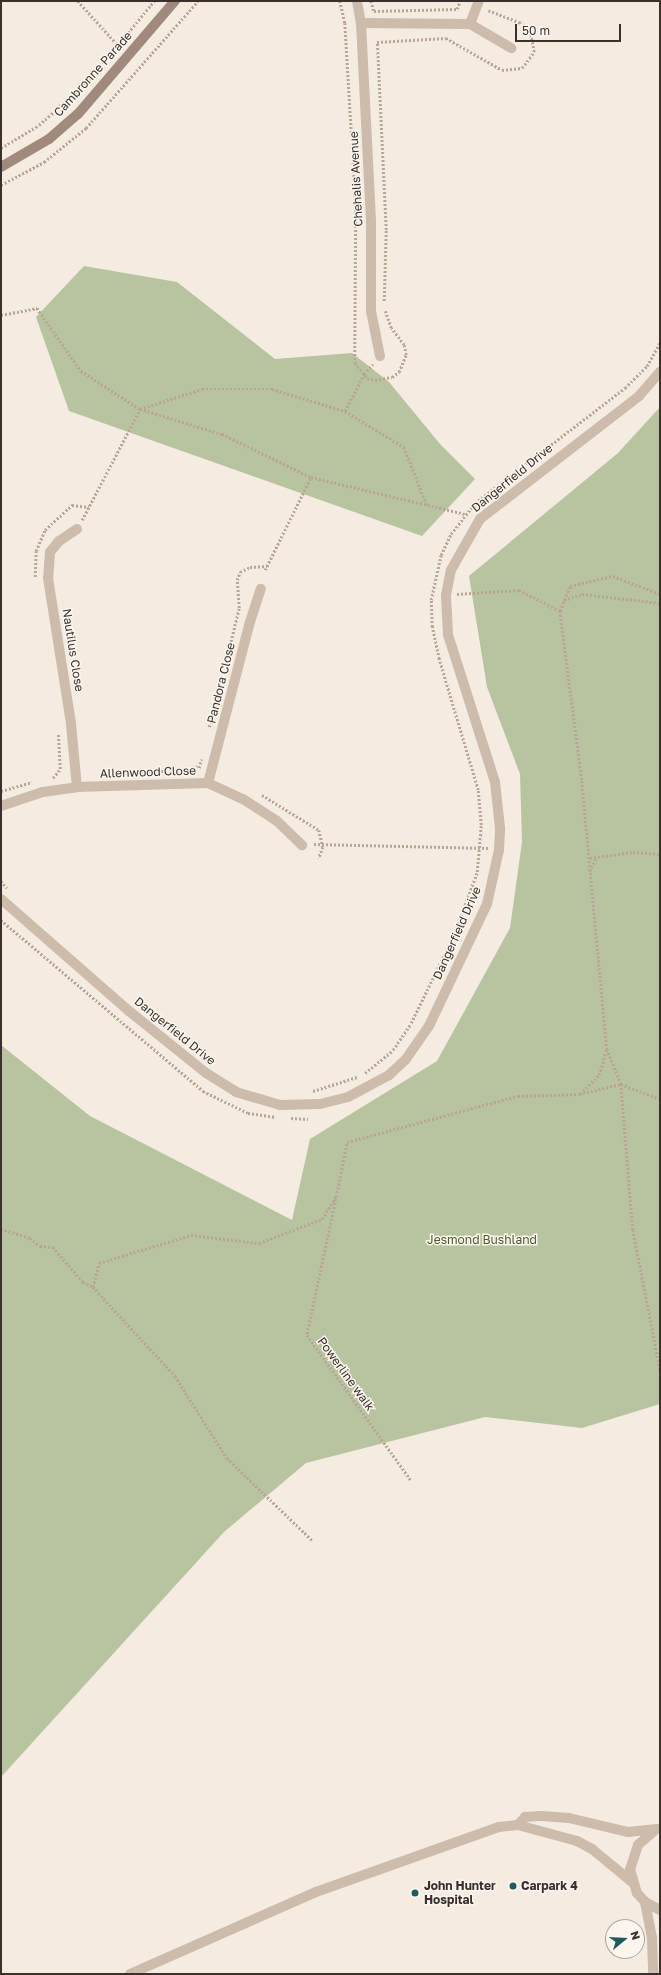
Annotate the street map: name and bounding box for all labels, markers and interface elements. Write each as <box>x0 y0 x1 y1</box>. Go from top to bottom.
scale bar <box>517 16 623 42</box>
text: 50 m <box>522 23 550 38</box>
street label: Cambronne Parade <box>51 28 135 120</box>
street label: Chehalis Avenue <box>346 131 366 227</box>
street label: Dangerfield Drive <box>469 441 555 515</box>
street label: Nautilus Close <box>59 607 87 693</box>
street label: Pandora Close <box>204 641 238 725</box>
street label: Allenwood Close <box>100 763 196 781</box>
street label: Dangerfield Drive <box>430 884 484 982</box>
street label: Dangerfield Drive <box>132 994 218 1068</box>
park label: Jesmond Bushland <box>427 1233 537 1247</box>
street label: Powerline walk <box>315 1334 377 1414</box>
place label: John Hunter Hospital <box>424 1879 496 1907</box>
place label: Carpark 4 <box>521 1879 578 1893</box>
marker: Carpark 4 <box>508 1881 518 1891</box>
marker: John Hunter Hospital <box>409 1887 421 1899</box>
north arrow <box>605 1919 645 1959</box>
text: N <box>628 1929 643 1941</box>

